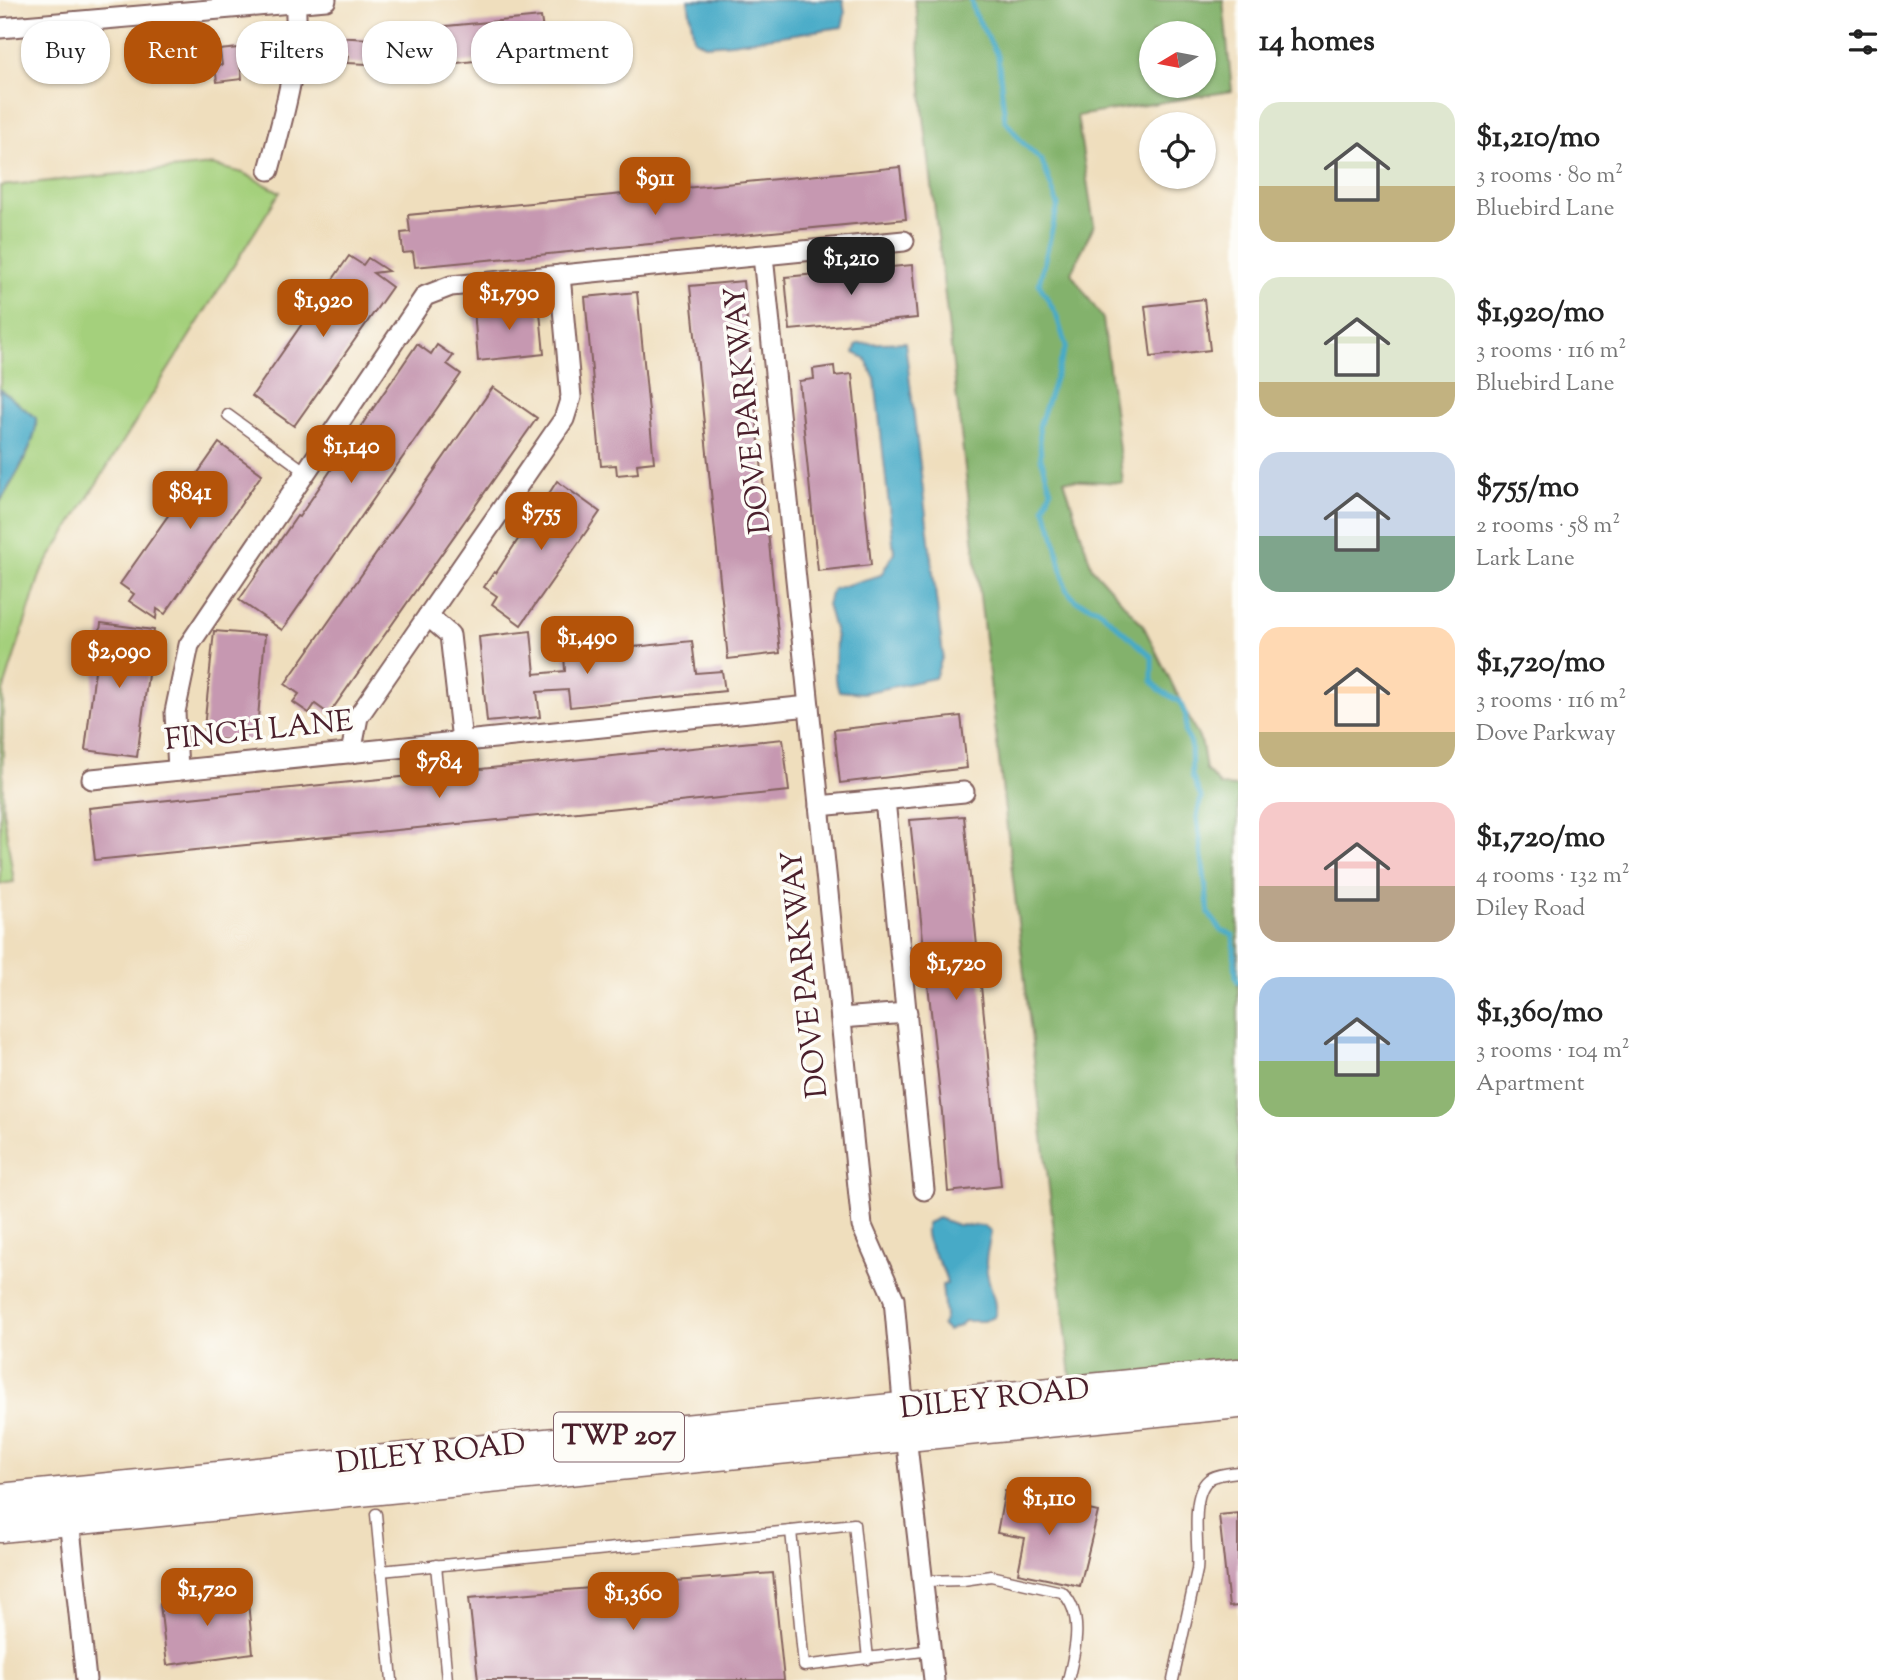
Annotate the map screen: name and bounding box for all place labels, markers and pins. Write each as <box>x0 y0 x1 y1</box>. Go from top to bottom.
pin: $911 <box>614 158 696 217</box>
pin: $1,210 <box>794 238 908 297</box>
pin: $1,790 <box>452 272 566 332</box>
pin: $1,920 <box>266 280 380 339</box>
pin: $1,140 <box>294 426 408 485</box>
pin: $841 <box>149 472 231 531</box>
pin: $755 <box>500 492 582 552</box>
pin: $1,490 <box>530 616 644 676</box>
pin: $2,090 <box>62 630 176 690</box>
pin: $784 <box>398 740 480 800</box>
pin: $1,720 <box>899 942 1013 1002</box>
pin: $1,110 <box>992 1478 1106 1537</box>
pin: $1,720 <box>150 1568 264 1628</box>
pin: $1,360 <box>576 1572 690 1632</box>

